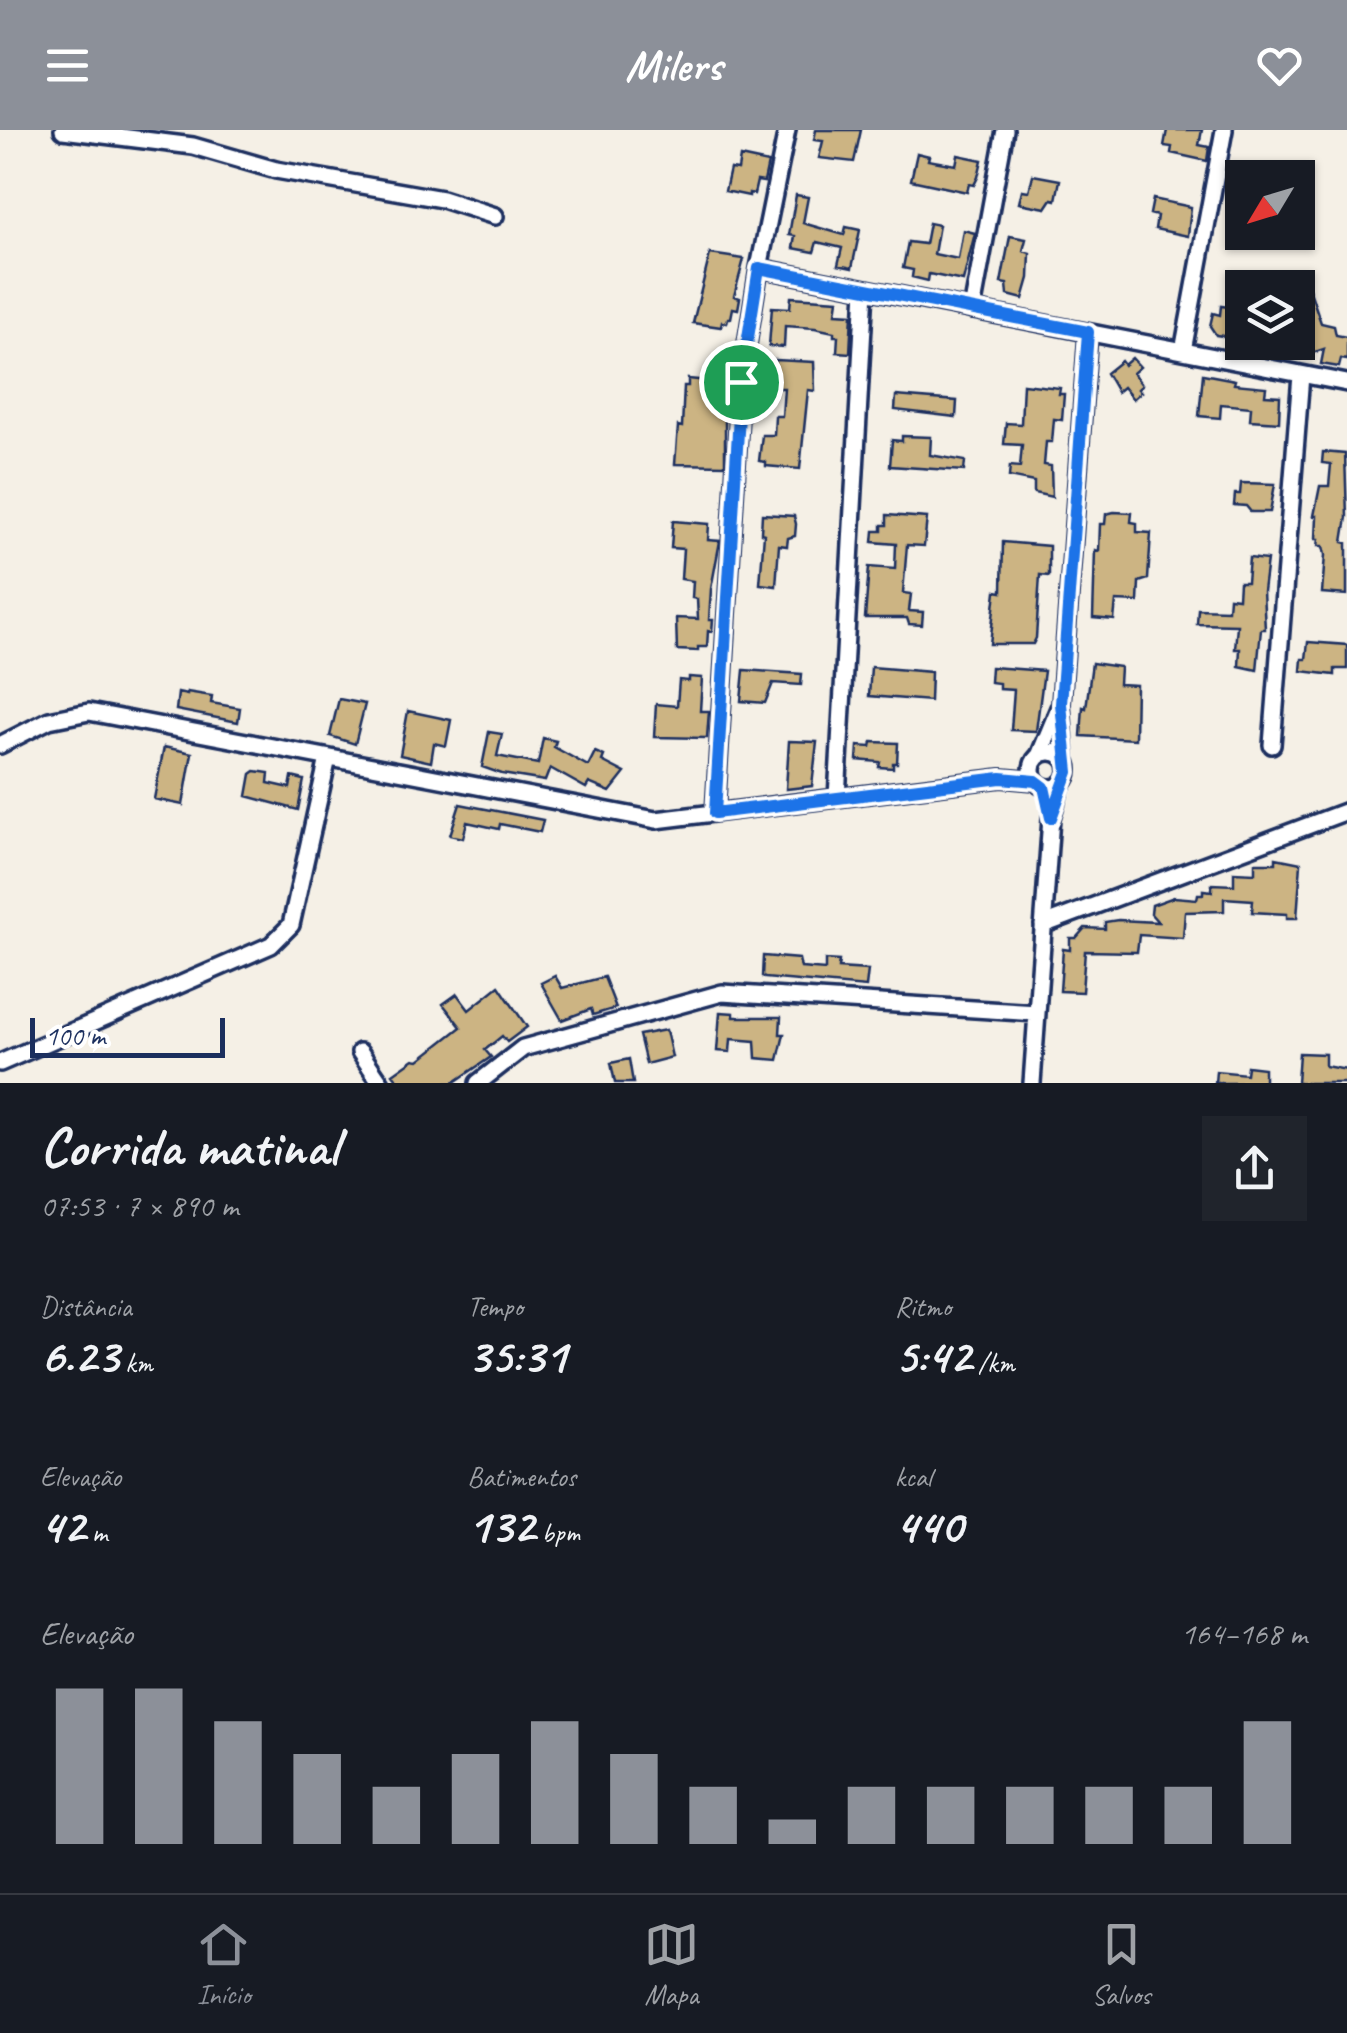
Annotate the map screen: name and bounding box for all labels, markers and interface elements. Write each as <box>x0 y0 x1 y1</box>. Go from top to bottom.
text: Milers <box>625 37 722 94</box>
icon: menu <box>40 38 95 93</box>
icon: heart <box>1252 38 1307 93</box>
north arrow <box>1225 160 1315 250</box>
map controls <box>1225 160 1315 360</box>
button: layers <box>1225 270 1315 360</box>
pin <box>699 340 784 425</box>
icon: arrive <box>714 355 769 410</box>
scale bar <box>30 1013 225 1058</box>
text: 100 m <box>45 1018 105 1053</box>
text: Corrida matinal <box>40 1112 338 1182</box>
button: share <box>1202 1116 1307 1221</box>
text: 07:53 · 7 × 890 m <box>40 1185 238 1226</box>
text: Distância <box>40 1289 132 1324</box>
text: Tempo <box>467 1289 523 1324</box>
text: Ritmo <box>895 1289 951 1324</box>
text: 6.23 <box>40 1324 118 1387</box>
text: 35:31 <box>467 1324 566 1387</box>
text: 5:42 <box>895 1324 971 1387</box>
text: km <box>118 1345 153 1380</box>
text: /km <box>971 1345 1015 1380</box>
text: Elevação <box>40 1459 121 1494</box>
text: Batimentos <box>467 1459 576 1494</box>
text: kcal <box>895 1459 932 1494</box>
text: 42 <box>40 1494 85 1557</box>
text: 132 <box>467 1494 535 1557</box>
text: 440 <box>895 1494 962 1557</box>
text: m <box>85 1515 107 1550</box>
text: bpm <box>535 1515 580 1550</box>
text: Elevação <box>40 1613 133 1654</box>
text: 164–168 m <box>1181 1613 1307 1654</box>
tab: Início <box>196 1917 251 2012</box>
tab: Mapa <box>644 1917 699 2012</box>
tab: Salvos <box>1092 1917 1151 2012</box>

